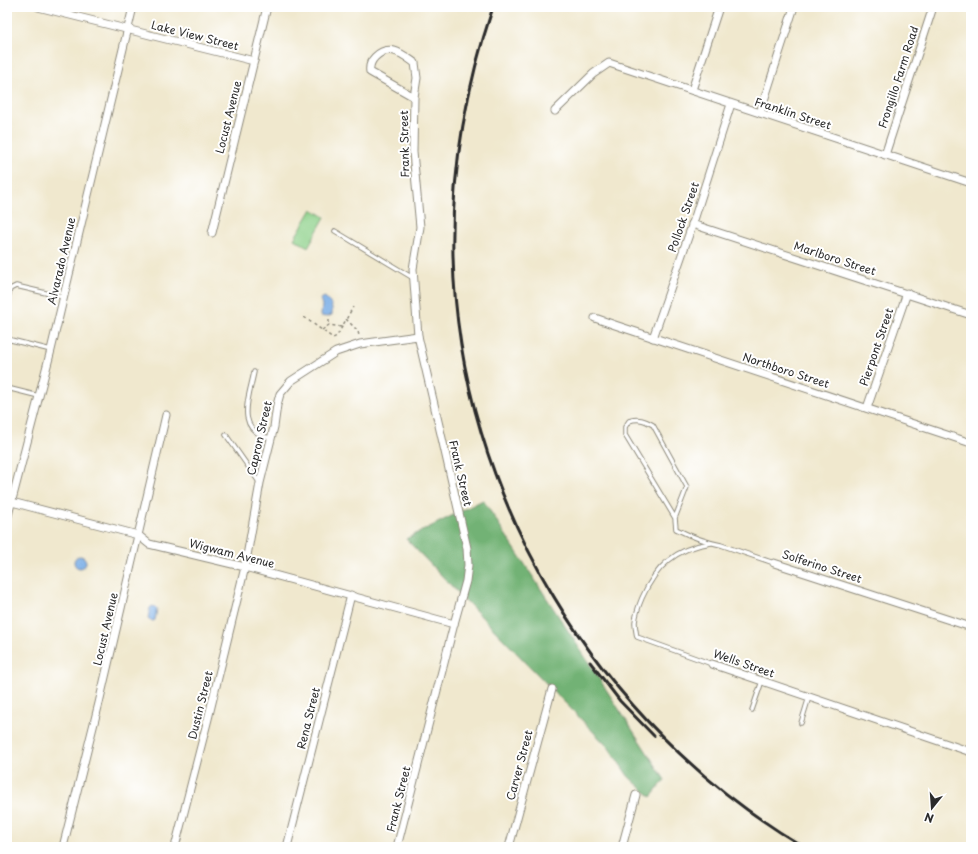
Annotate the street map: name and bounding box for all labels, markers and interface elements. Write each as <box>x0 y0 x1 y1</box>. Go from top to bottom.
street label: Lake View Street <box>149 16 241 54</box>
street label: Frongillo Farm Road <box>873 24 923 130</box>
street label: Locust Avenue <box>211 79 245 155</box>
street label: Franklin Street <box>753 93 834 134</box>
street label: Frank Street <box>395 110 413 178</box>
street label: Pollock Street <box>663 179 703 254</box>
street label: Alvarado Avenue <box>43 216 79 306</box>
street label: Marlboro Street <box>792 237 879 279</box>
street label: Pierpont Street <box>855 305 897 388</box>
street label: Northboro Street <box>740 348 832 392</box>
street label: Capron Street <box>242 399 276 477</box>
street label: Frank Street <box>445 438 477 508</box>
street label: Wigwam Avenue <box>188 534 276 572</box>
street label: Solferino Street <box>780 545 864 587</box>
street label: Locust Avenue <box>88 591 122 667</box>
street label: Wells Street <box>711 645 777 682</box>
street label: Dustin Street <box>183 669 217 741</box>
street label: Rena Street <box>292 685 324 751</box>
street label: Carver Street <box>501 727 537 802</box>
street label: Frank Street <box>382 764 415 834</box>
north arrow <box>912 788 952 828</box>
text: N <box>922 809 936 827</box>

